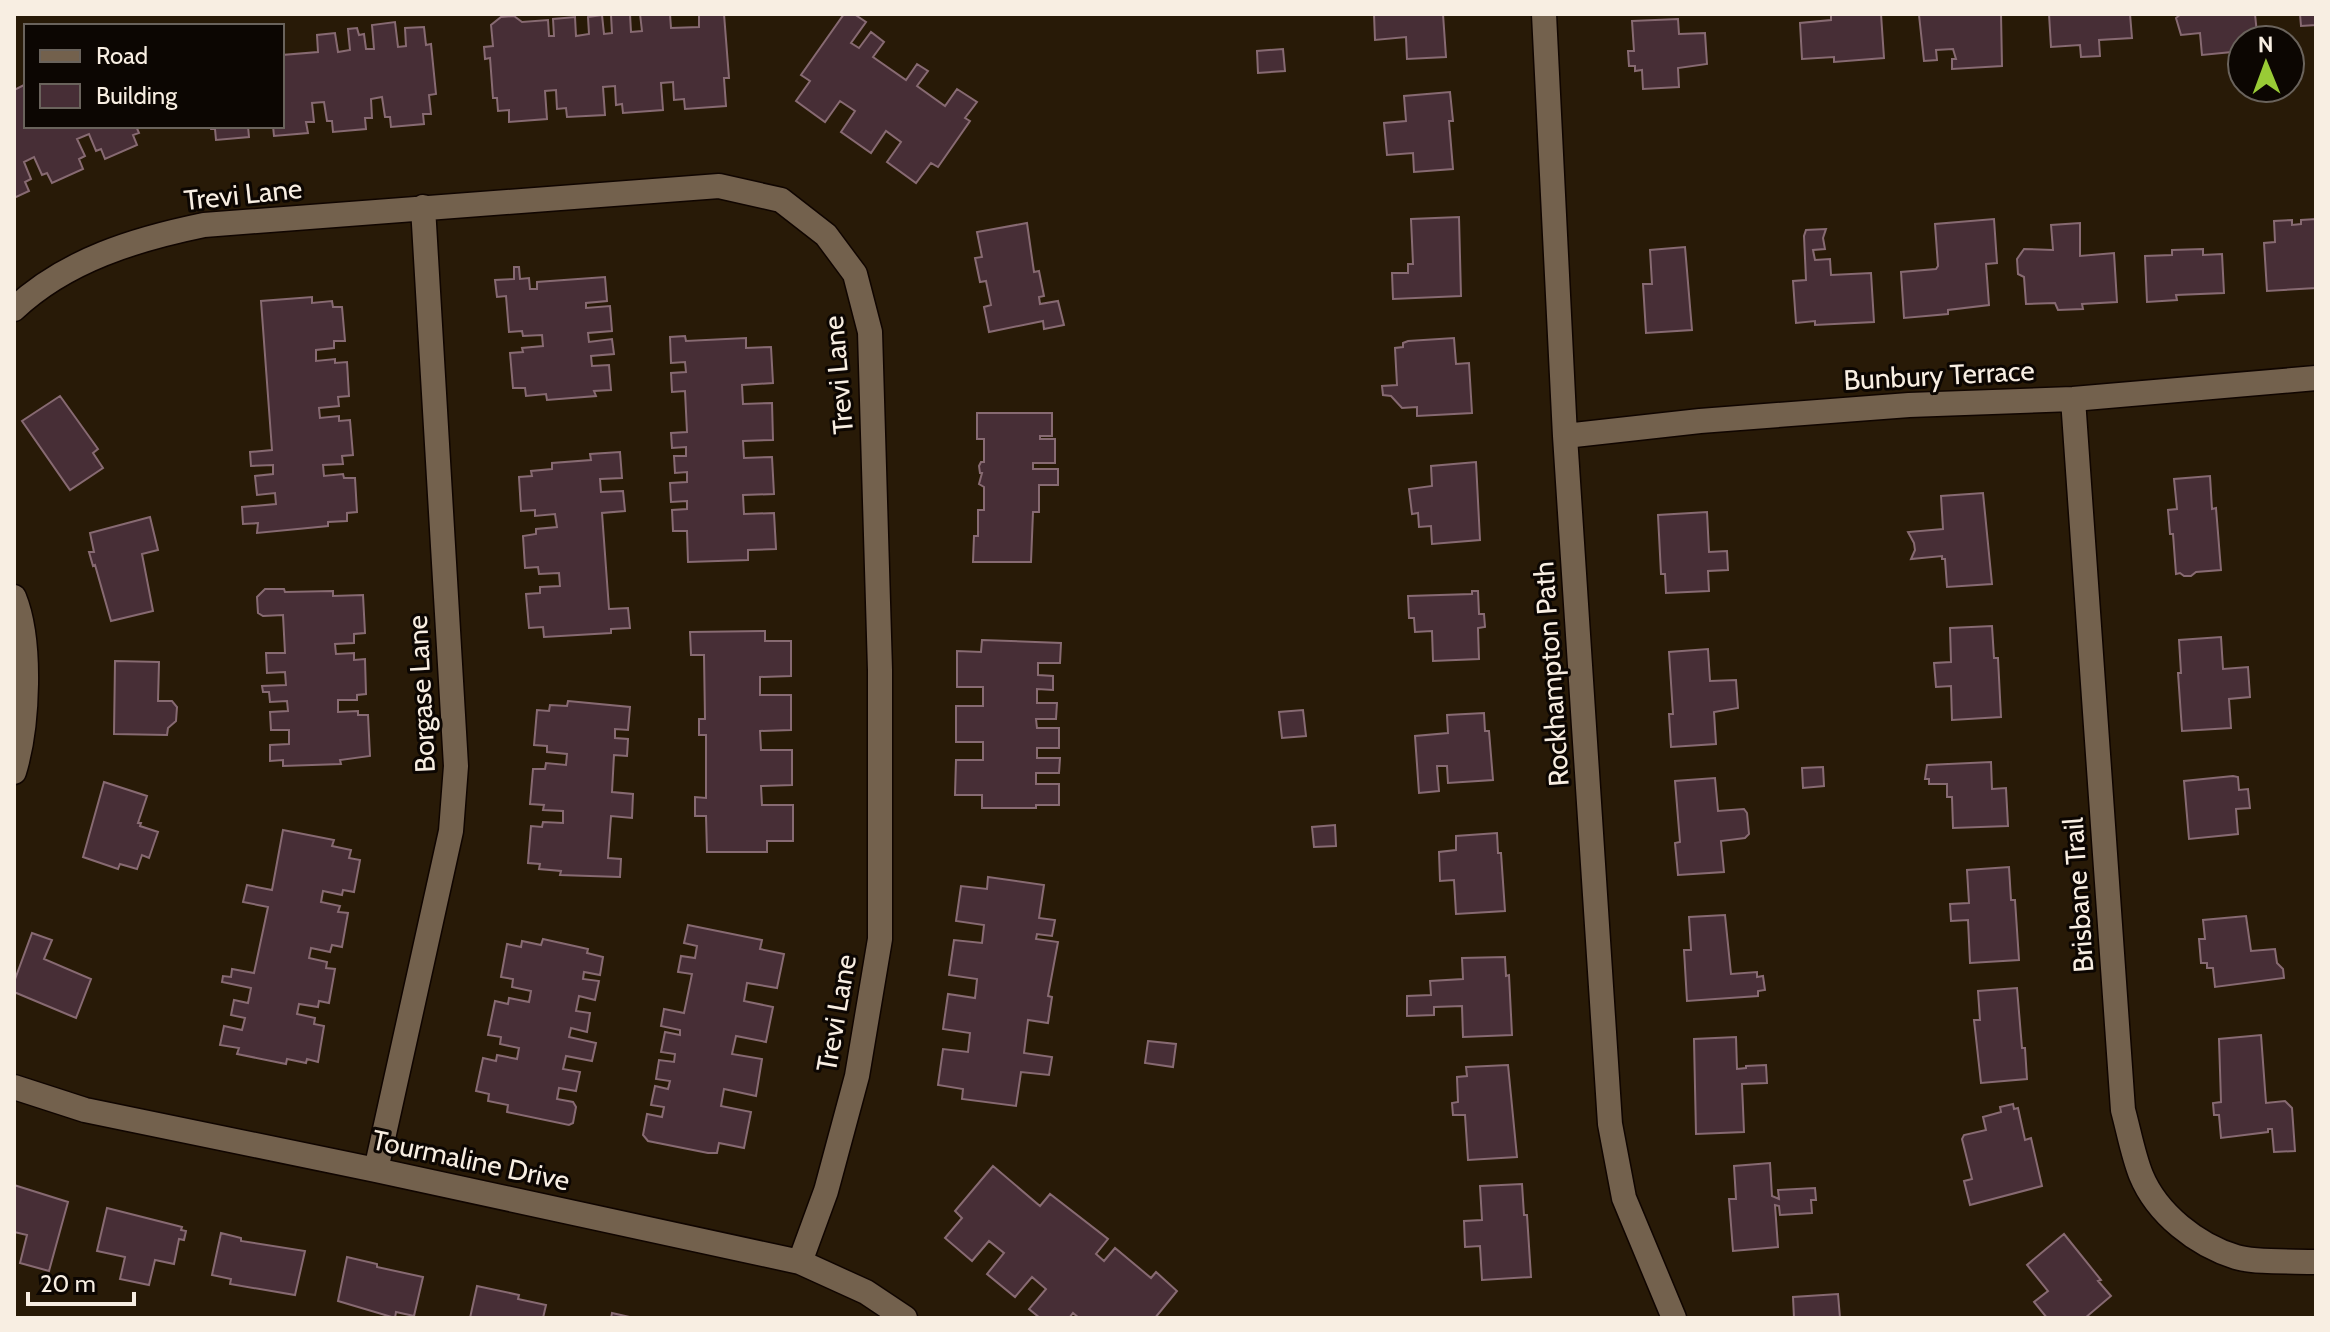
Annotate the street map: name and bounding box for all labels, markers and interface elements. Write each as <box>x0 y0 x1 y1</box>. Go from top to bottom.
legend <box>24 24 284 128</box>
north arrow <box>2226 24 2306 104</box>
text: N <box>2258 31 2274 58</box>
text: Road <box>96 41 148 70</box>
text: Building <box>96 81 178 110</box>
street label: Trevi Lane <box>182 171 304 217</box>
street label: Trevi Lane <box>816 314 860 436</box>
street label: Bunbury Terrace <box>1843 353 2035 397</box>
street label: Rockhampton Path <box>1526 560 1576 788</box>
street label: Borgase Lane <box>400 614 442 774</box>
street label: Brisbane Trail <box>2056 816 2100 974</box>
street label: Trevi Lane <box>809 952 863 1074</box>
street label: Tourmaline Drive <box>369 1122 573 1198</box>
scale bar <box>28 1256 134 1306</box>
text: 20 m <box>40 1269 96 1298</box>

